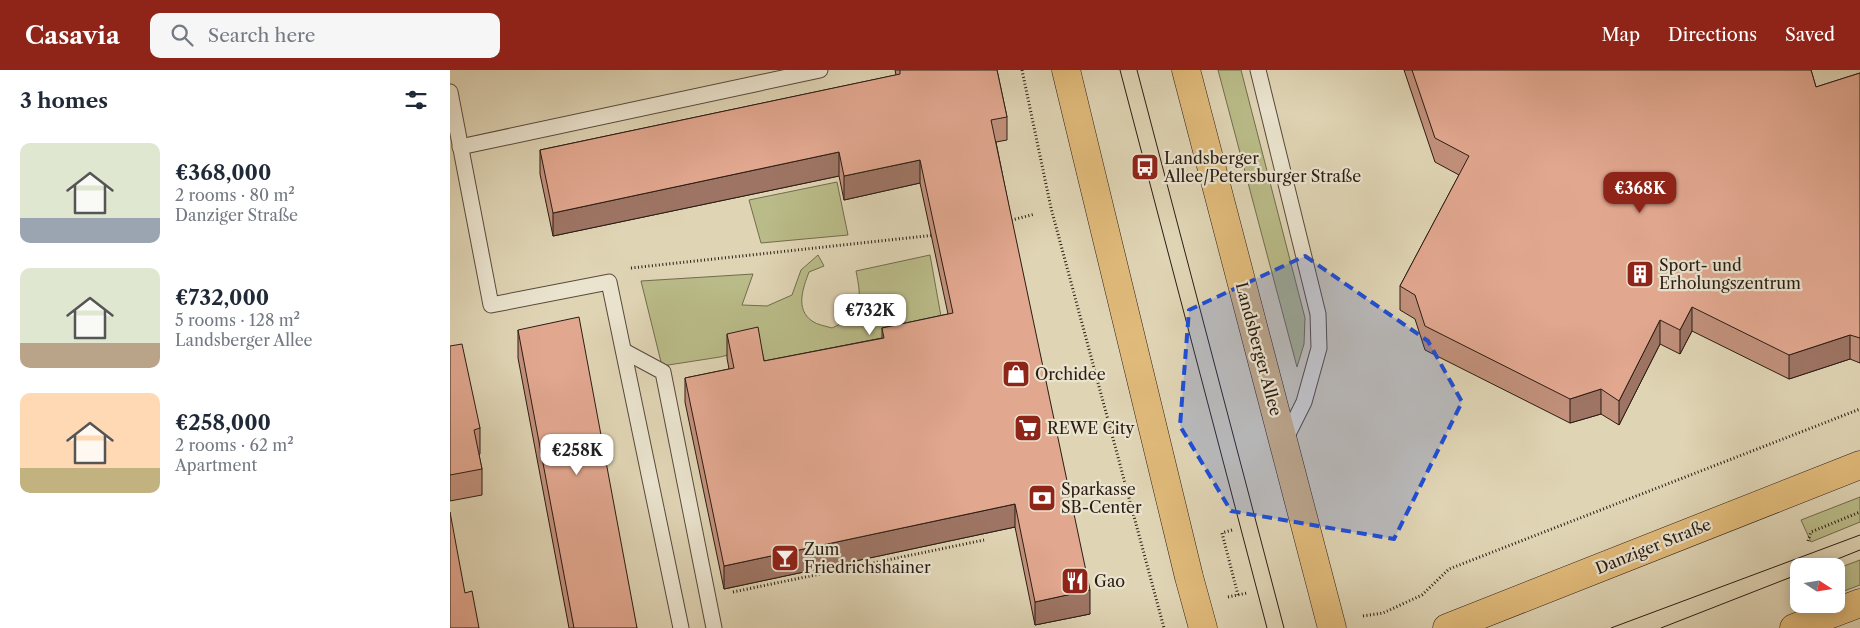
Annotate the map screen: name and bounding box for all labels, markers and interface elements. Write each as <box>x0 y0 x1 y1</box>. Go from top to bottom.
search box <box>150 13 500 58</box>
text: Casavia <box>25 21 120 50</box>
icon: search <box>168 21 196 49</box>
text: Search here <box>208 24 315 47</box>
text: Map <box>1601 24 1640 46</box>
text: Directions <box>1668 24 1757 46</box>
text: Saved <box>1785 24 1835 46</box>
icon: filters <box>402 86 430 114</box>
text: 3 homes <box>20 88 108 113</box>
place label: Landsberger Allee/Petersburger Straße <box>1163 148 1361 186</box>
bus stop icon: Landsberger Allee/Petersburger Straße <box>1130 152 1160 182</box>
text: €368,000 <box>175 160 271 185</box>
icon: home <box>60 163 120 223</box>
pin: €368K <box>1605 172 1675 214</box>
text: €368K <box>1614 178 1666 198</box>
text: 2 rooms · 80 m² <box>175 185 295 205</box>
text: Danziger Straße <box>175 205 298 225</box>
place label: Sport- und Erholungszentrum <box>1659 255 1801 293</box>
building icon: Sport- und Erholungszentrum <box>1625 259 1655 289</box>
street label: Landsberger Allee <box>1232 280 1286 418</box>
text: €732,000 <box>175 285 269 310</box>
icon: home <box>60 288 120 348</box>
pin: €732K <box>835 294 905 336</box>
text: €732K <box>845 300 895 320</box>
text: 5 rooms · 128 m² <box>175 310 300 330</box>
text: Landsberger Allee <box>175 330 313 350</box>
shop icon: Orchidee <box>1001 359 1031 389</box>
place label: Orchidee <box>1035 364 1106 384</box>
text: €258,000 <box>175 410 271 435</box>
icon: home <box>60 413 120 473</box>
supermarket icon: REWE City <box>1013 413 1043 443</box>
place label: REWE City <box>1047 418 1135 438</box>
pin: €258K <box>542 434 612 476</box>
text: 2 rooms · 62 m² <box>175 435 294 455</box>
text: €258K <box>551 440 603 460</box>
text: Apartment <box>175 455 257 475</box>
place label: Sparkasse SB-Center <box>1061 479 1142 517</box>
bank icon: Sparkasse SB-Center <box>1027 483 1057 513</box>
street label: Danziger Straße <box>1592 514 1714 578</box>
place label: Zum Friedrichshainer <box>804 539 931 577</box>
bar icon: Zum Friedrichshainer <box>770 543 800 573</box>
north arrow <box>1790 558 1845 612</box>
map controls <box>1790 558 1845 613</box>
restaurant icon: Gao <box>1060 566 1090 596</box>
place label: Gao <box>1094 571 1125 591</box>

